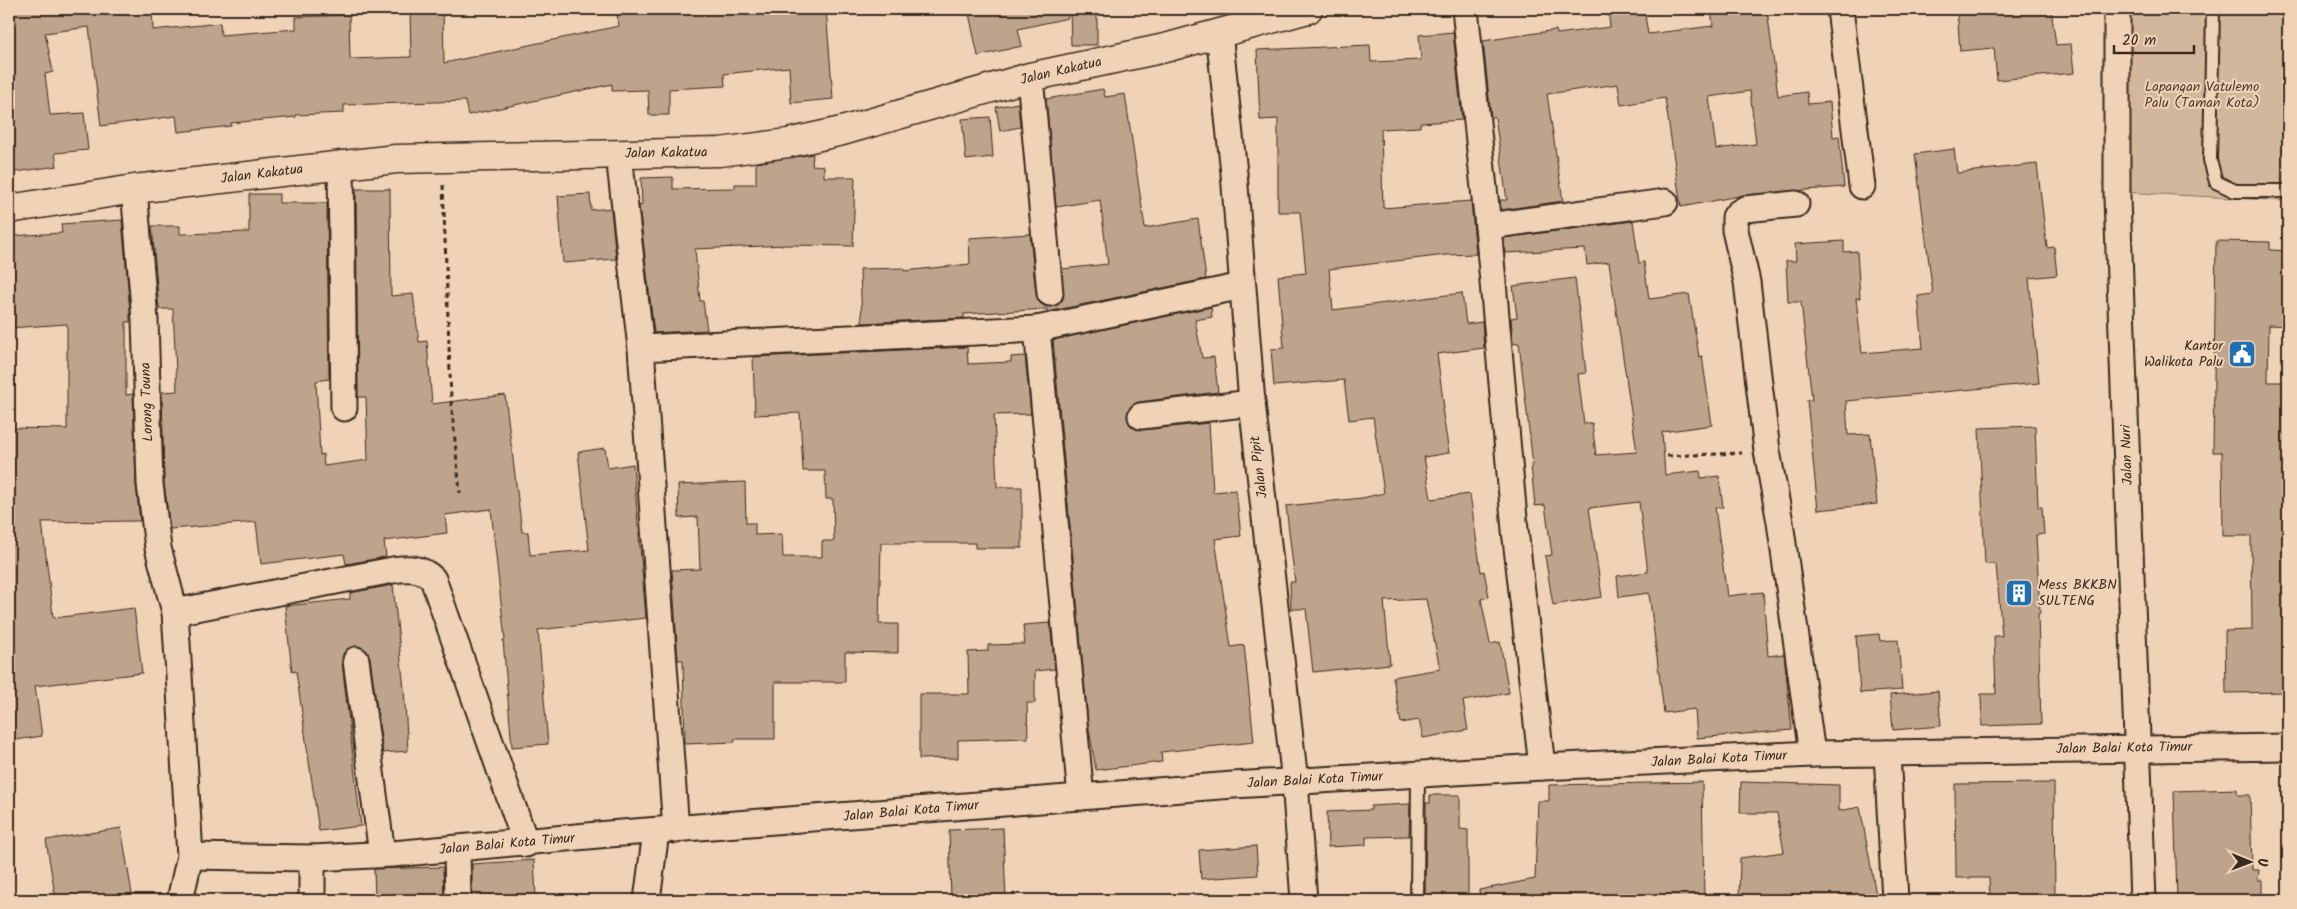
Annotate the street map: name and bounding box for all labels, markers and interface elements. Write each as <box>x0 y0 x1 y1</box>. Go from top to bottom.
scale bar <box>2114 22 2194 54</box>
text: 20 m <box>2122 29 2156 53</box>
street label: Jalan Kakatua <box>1018 51 1104 91</box>
park label: Lapangan Vatulemo Palu (Taman Kota) <box>2144 76 2260 114</box>
street label: Jalan Kakatua <box>624 141 708 165</box>
street label: Jalan Kakatua <box>220 158 304 190</box>
place label: Kantor Walikota Palu <box>2144 335 2224 373</box>
public building icon: Kantor Walikota Palu <box>2227 339 2257 369</box>
street label: Lorong Touna <box>135 362 159 442</box>
street label: Jalan Nuri <box>2115 424 2139 486</box>
street label: Jalan Pipit <box>1244 434 1274 499</box>
place label: Mess BKKBN SULTENG <box>2038 574 2117 612</box>
building icon: Mess BKKBN SULTENG <box>2004 578 2034 608</box>
street label: Jalan Balai Kota Timur <box>2056 736 2194 760</box>
street label: Jalan Balai Kota Timur <box>1650 744 1789 774</box>
street label: Jalan Balai Kota Timur <box>1246 765 1385 795</box>
street label: Jalan Balai Kota Timur <box>842 794 981 828</box>
street label: Jalan Balai Kota Timur <box>438 827 577 861</box>
north arrow <box>2224 836 2274 886</box>
text: U <box>2251 858 2273 867</box>

